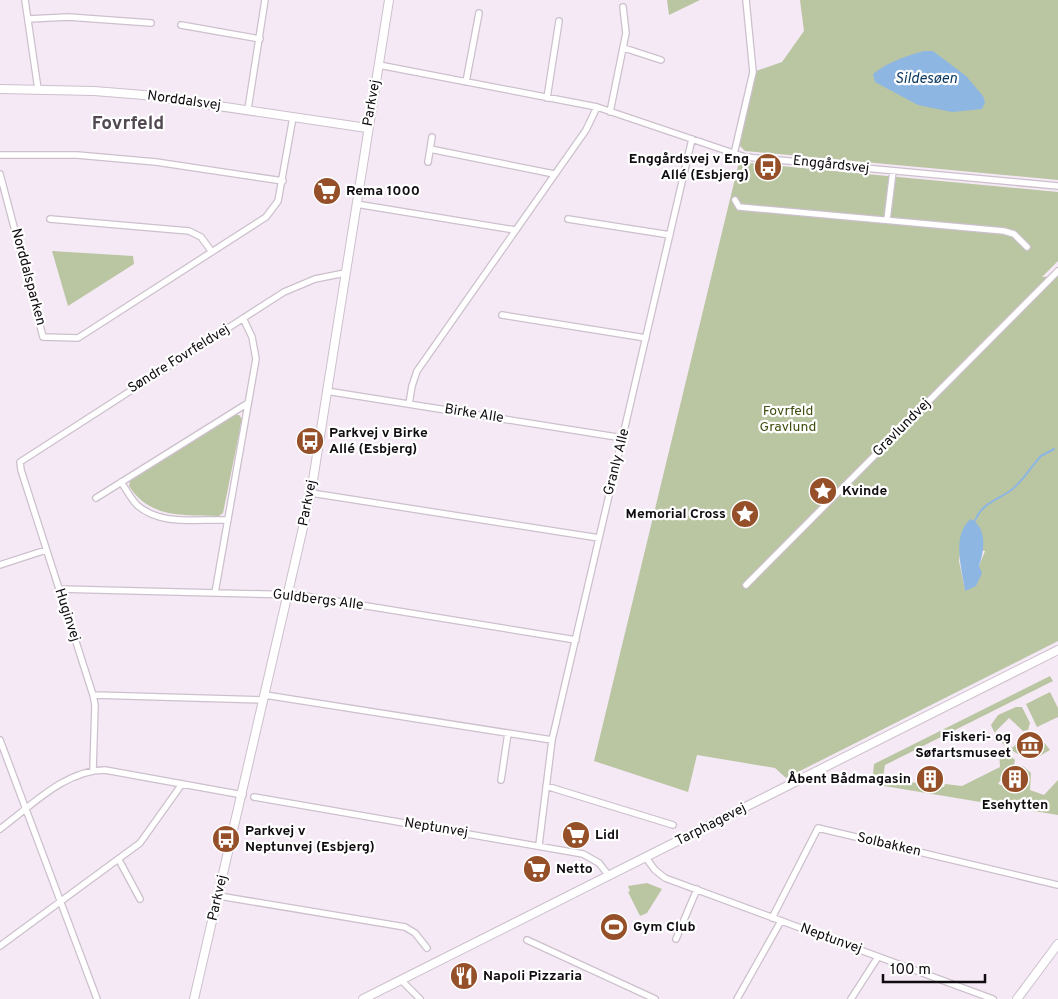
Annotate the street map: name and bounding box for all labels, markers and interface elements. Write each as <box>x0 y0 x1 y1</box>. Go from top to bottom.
water label: Sildesøen <box>895 70 957 89</box>
street label: Parkvej <box>360 78 384 128</box>
street label: Norddalsvej <box>146 87 222 115</box>
district label: Fovrfeld <box>92 112 164 136</box>
place label: Enggårdsvej v Eng Allé (Esbjerg) <box>629 151 749 184</box>
bus stop icon: Enggårdsvej v Eng Allé (Esbjerg) <box>753 152 783 182</box>
street label: Enggårdsvej <box>792 153 870 177</box>
supermarket icon: Rema 1000 <box>312 176 342 206</box>
place label: Rema 1000 <box>346 183 420 200</box>
street label: Norddalsparken <box>7 227 49 327</box>
street label: Søndre Fovrfeldvej <box>125 321 233 397</box>
street label: Gravlundvej <box>869 395 935 461</box>
street label: Birke Alle <box>443 401 505 427</box>
park label: Fovrfeld Gravlund <box>760 403 816 436</box>
place label: Parkvej v Birke Allé (Esbjerg) <box>329 425 428 458</box>
bus stop icon: Parkvej v Birke Allé (Esbjerg) <box>295 426 325 456</box>
street label: Granly Alle <box>600 427 634 497</box>
place icon: Kvinde <box>808 476 838 506</box>
street label: Parkvej <box>295 478 321 528</box>
place label: Kvinde <box>842 483 887 500</box>
place icon: Memorial Cross <box>730 499 760 529</box>
place label: Memorial Cross <box>626 506 726 523</box>
street label: Huginvej <box>50 586 84 644</box>
street label: Guldbergs Alle <box>272 586 364 614</box>
place label: Fiskeri- og Søfartsmuseet <box>915 729 1011 762</box>
museum icon: Fiskeri- og Søfartsmuseet <box>1015 730 1045 760</box>
building icon: Åbent Bådmagasin <box>915 764 945 794</box>
building icon: Esehytten <box>1000 764 1030 794</box>
place label: Åbent Bådmagasin <box>787 771 911 788</box>
place label: Esehytten <box>982 797 1048 814</box>
street label: Tarphagevej <box>673 800 749 850</box>
street label: Neptunvej <box>403 815 469 841</box>
supermarket icon: Lidl <box>561 820 591 850</box>
place label: Parkvej v Neptunvej (Esbjerg) <box>245 823 375 856</box>
bus stop icon: Parkvej v Neptunvej (Esbjerg) <box>211 824 241 854</box>
place label: Lidl <box>595 827 619 844</box>
street label: Solbakken <box>855 829 923 861</box>
supermarket icon: Netto <box>522 854 552 884</box>
place label: Netto <box>556 861 593 878</box>
street label: Parkvej <box>204 873 232 923</box>
sports icon: Gym Club <box>599 912 629 942</box>
place label: Gym Club <box>633 919 695 936</box>
street label: Neptunvej <box>798 920 864 958</box>
scale bar <box>883 952 986 984</box>
restaurant icon: Napoli Pizzaria <box>449 961 479 991</box>
text: 100 m <box>890 961 931 980</box>
place label: Napoli Pizzaria <box>483 968 582 985</box>

